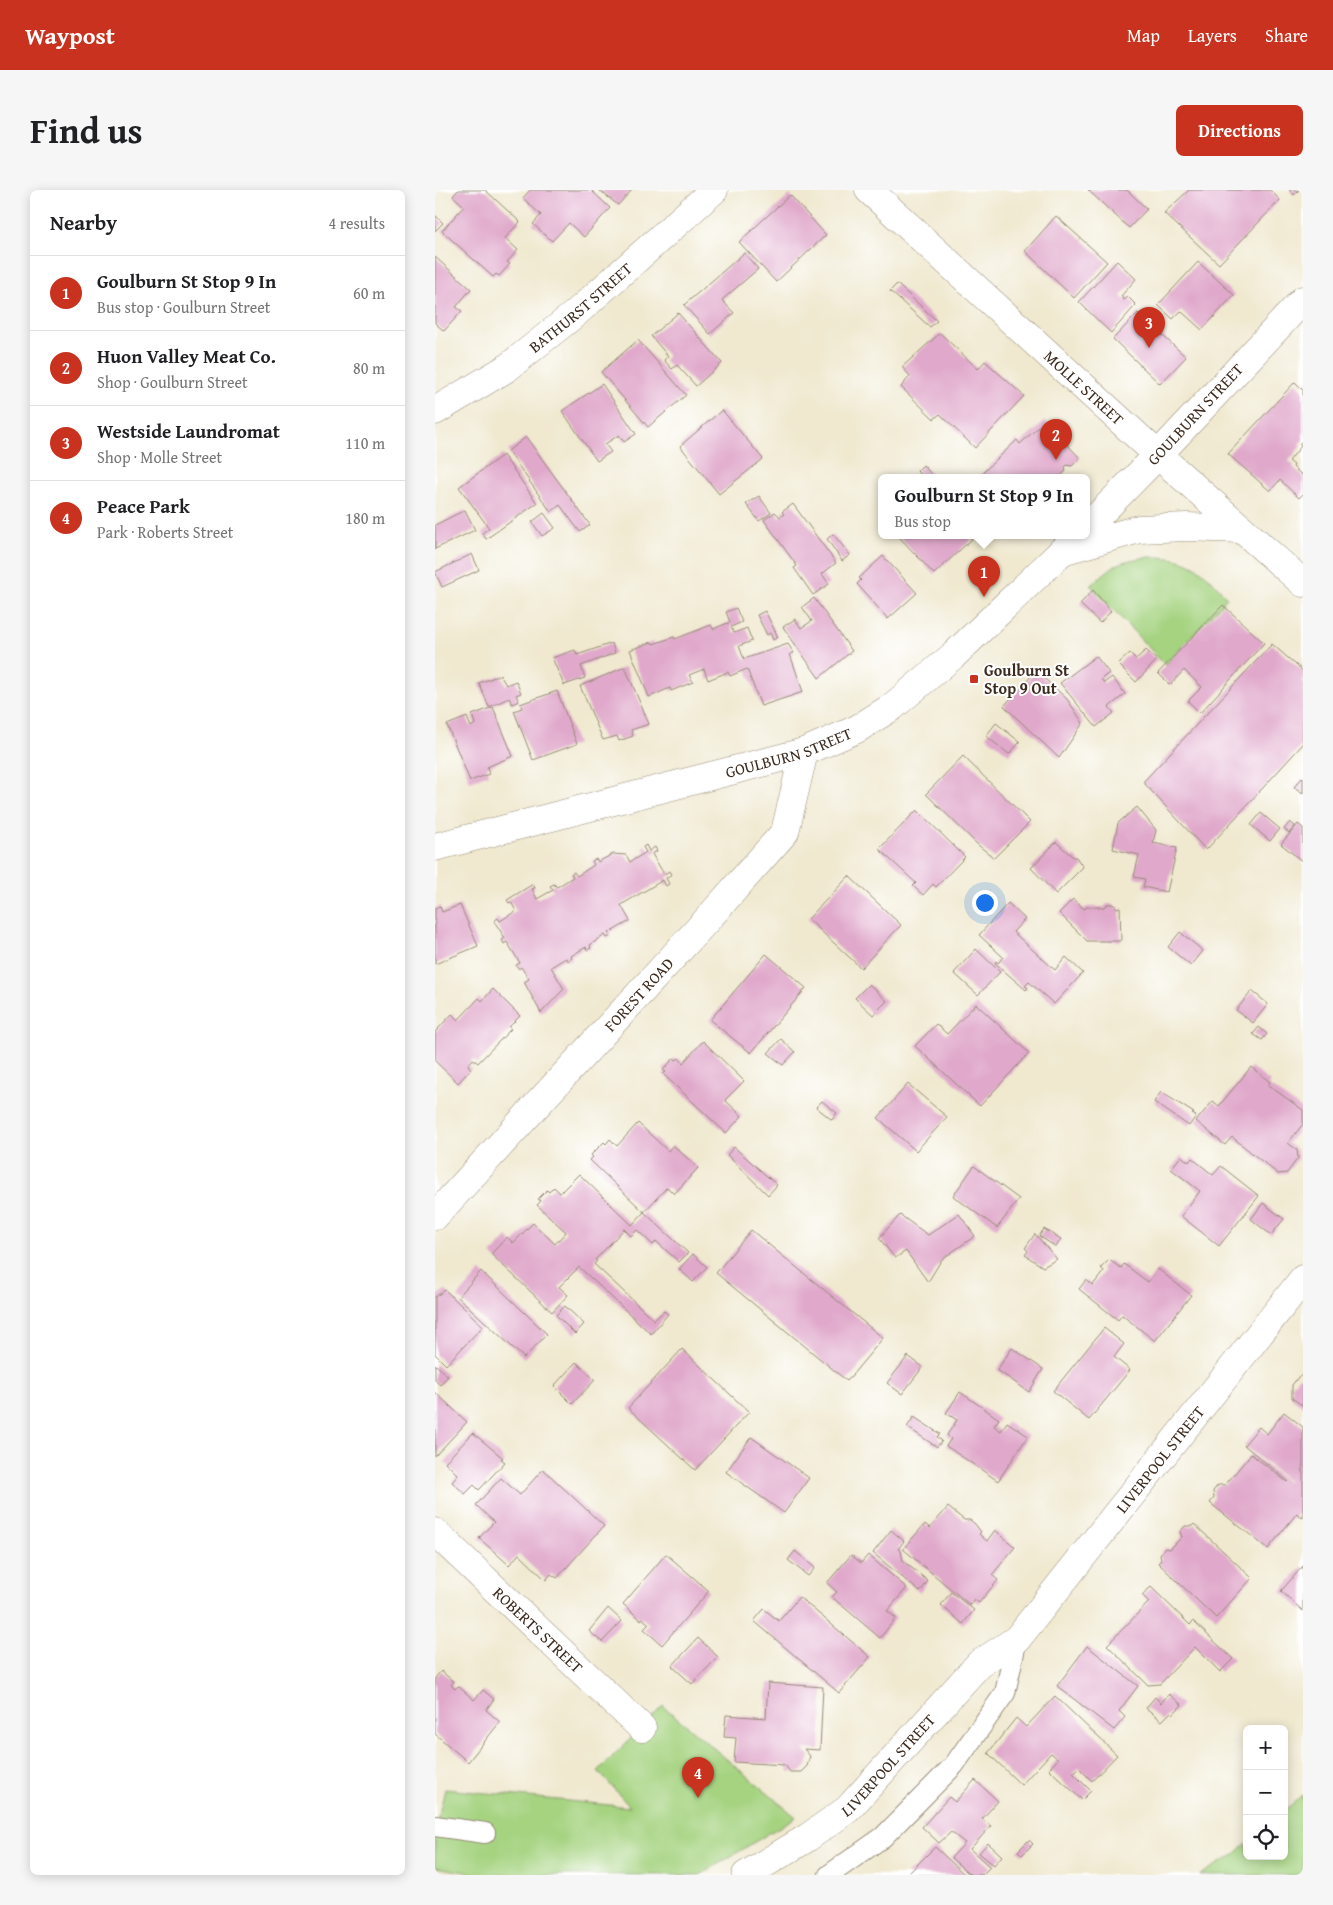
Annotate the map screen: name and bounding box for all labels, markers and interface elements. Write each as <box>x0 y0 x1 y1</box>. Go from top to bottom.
text: Waypost <box>25 18 115 53</box>
text: Map <box>1127 22 1160 49</box>
text: Layers <box>1188 22 1237 49</box>
text: Share <box>1265 22 1308 49</box>
text: Find us <box>30 105 143 156</box>
button: Directions <box>1176 105 1303 156</box>
text: Nearby <box>50 207 117 238</box>
text: 4 results <box>328 211 385 235</box>
street label: BATHURST STREET <box>524 257 637 358</box>
text: Goulburn St Stop 9 In <box>97 267 276 295</box>
text: 1 <box>62 281 70 305</box>
text: 60 m <box>353 281 385 305</box>
text: Bus stop · Goulburn Street <box>97 295 270 319</box>
pin: 3 <box>1133 307 1165 348</box>
text: Huon Valley Meat Co. <box>97 342 276 370</box>
street label: MOLLE STREET <box>1039 344 1130 430</box>
text: 2 <box>62 356 70 380</box>
text: 80 m <box>353 356 385 380</box>
street label: GOULBURN STREET <box>1141 358 1249 470</box>
text: Shop · Goulburn Street <box>97 370 248 394</box>
text: Westside Laundromat <box>97 417 280 445</box>
pin: 2 <box>1040 419 1072 460</box>
text: 3 <box>62 431 70 455</box>
text: 110 m <box>345 431 385 455</box>
text: Shop · Molle Street <box>97 445 222 469</box>
popup <box>878 474 1090 539</box>
text: Goulburn St Stop 9 In <box>894 481 1074 509</box>
text: Peace Park <box>97 492 190 520</box>
text: 4 <box>62 506 70 530</box>
text: 180 m <box>345 506 385 530</box>
text: Bus stop <box>894 509 951 533</box>
text: Park · Roberts Street <box>97 520 233 544</box>
pin: 1 <box>968 556 1000 597</box>
place label: Goulburn St Stop 9 Out <box>984 658 1069 700</box>
marker: Goulburn St Stop 9 Out <box>968 673 980 685</box>
street label: GOULBURN STREET <box>723 721 855 784</box>
your location <box>972 890 998 916</box>
street label: FOREST ROAD <box>598 952 679 1037</box>
street label: LIVERPOOL STREET <box>1110 1400 1210 1518</box>
street label: ROBERTS STREET <box>488 1581 589 1678</box>
street label: LIVERPOOL STREET <box>836 1708 941 1822</box>
map controls <box>1243 1725 1288 1860</box>
button: + <box>1243 1725 1288 1770</box>
pin: 4 <box>682 1757 714 1798</box>
button: − <box>1243 1770 1288 1815</box>
button: locate <box>1243 1815 1288 1860</box>

